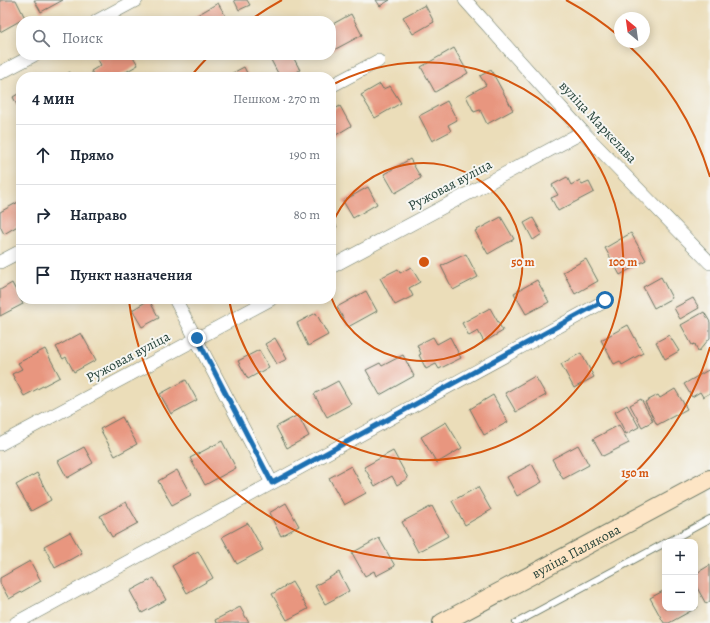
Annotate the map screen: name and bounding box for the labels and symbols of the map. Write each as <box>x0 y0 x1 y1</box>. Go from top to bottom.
north arrow <box>614 12 650 48</box>
street label: вуліца Маркелава <box>555 77 642 168</box>
street label: Ружовая вуліца <box>405 155 496 215</box>
text: 50 m <box>511 254 535 270</box>
text: 100 m <box>609 254 637 270</box>
centre of rings <box>417 255 431 269</box>
route start <box>596 291 614 309</box>
street label: Ружовая вуліца <box>83 327 174 387</box>
route end <box>188 329 206 347</box>
text: 150 m <box>621 465 649 481</box>
street label: вуліца Палякова <box>528 519 624 583</box>

